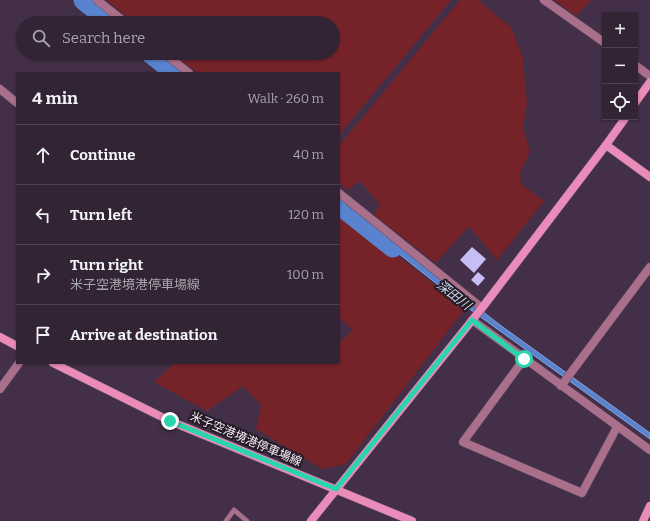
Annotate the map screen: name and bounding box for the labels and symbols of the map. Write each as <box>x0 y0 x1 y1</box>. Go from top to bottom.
water label: 深田川 <box>434 277 476 314</box>
route start <box>515 350 533 368</box>
street label: 米子空港境港停車場線 <box>188 409 304 469</box>
route end <box>161 412 179 430</box>

